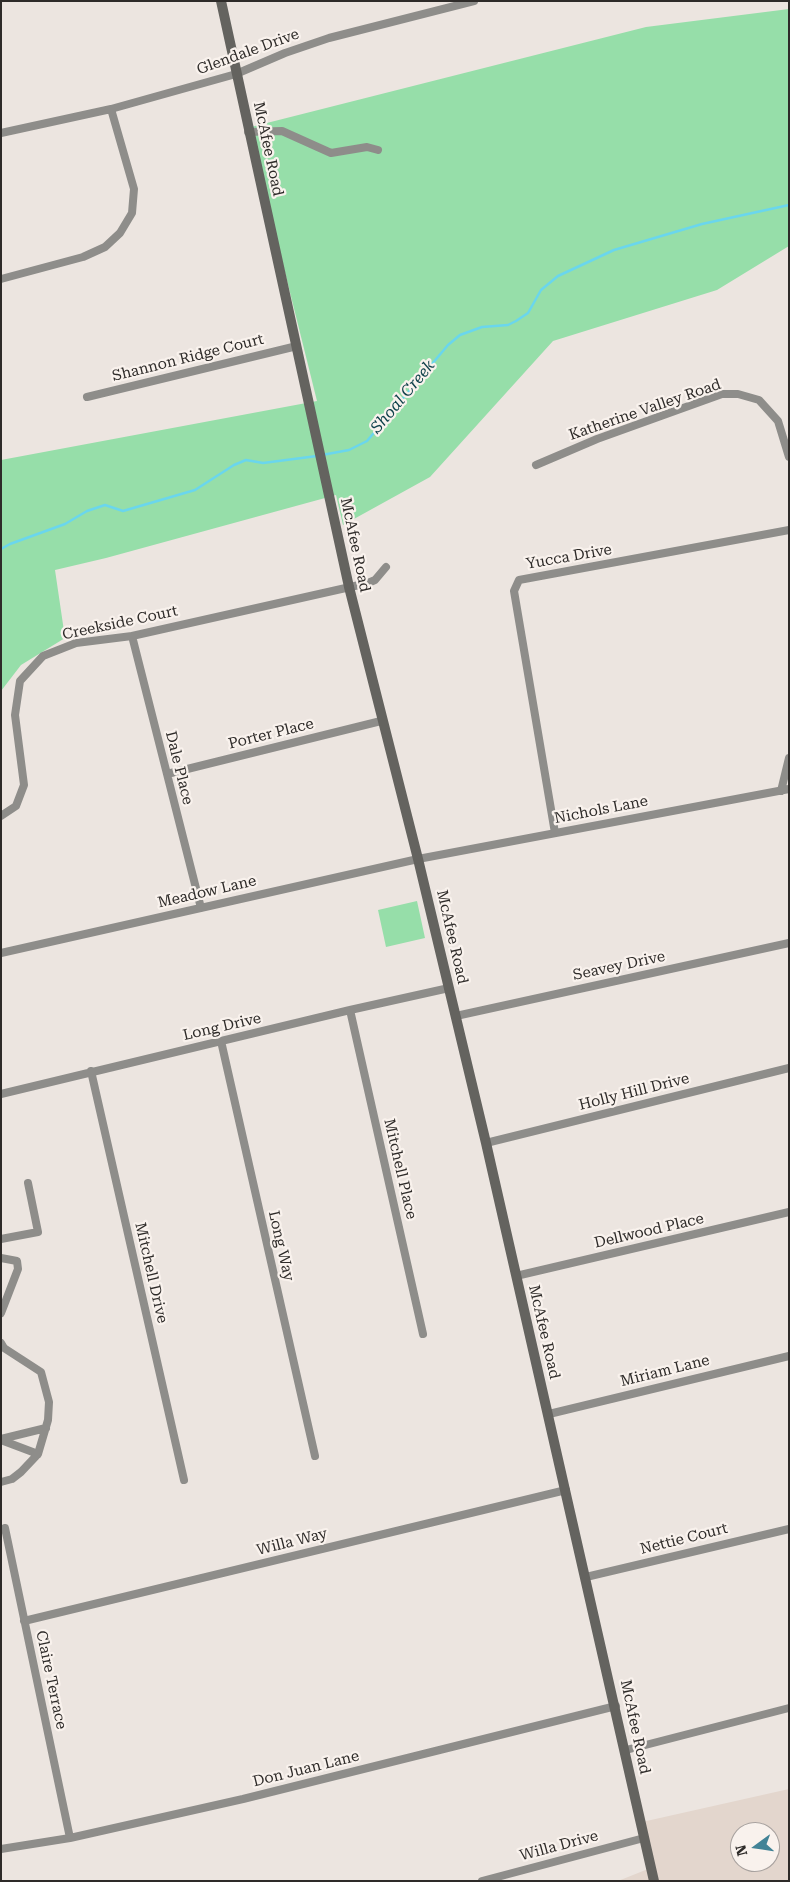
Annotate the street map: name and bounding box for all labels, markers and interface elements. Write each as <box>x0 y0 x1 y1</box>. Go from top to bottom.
street label: Glendale Drive <box>194 25 302 79</box>
street label: McAfee Road <box>249 100 287 198</box>
street label: Shannon Ridge Court <box>110 330 266 386</box>
water label: Shoal Creek <box>367 356 439 438</box>
street label: Katherine Valley Road <box>567 376 723 444</box>
street label: McAfee Road <box>336 496 374 594</box>
street label: Yucca Drive <box>525 541 613 573</box>
street label: Creekside Court <box>61 602 179 644</box>
street label: Porter Place <box>226 715 316 753</box>
street label: Dale Place <box>161 729 197 807</box>
street label: Nichols Lane <box>553 792 649 828</box>
street label: Meadow Lane <box>156 872 258 912</box>
street label: McAfee Road <box>432 888 472 986</box>
street label: Seavey Drive <box>571 947 667 985</box>
street label: Long Drive <box>181 1009 263 1045</box>
street label: Holly Hill Drive <box>577 1070 691 1114</box>
street label: Mitchell Place <box>380 1117 420 1221</box>
street label: Long Way <box>264 1209 298 1283</box>
street label: Dellwood Place <box>593 1210 705 1252</box>
street label: Mitchell Drive <box>131 1221 171 1325</box>
street label: McAfee Road <box>524 1283 564 1381</box>
street label: Miriam Lane <box>619 1351 711 1391</box>
street label: Nettie Court <box>638 1519 730 1559</box>
street label: Willa Way <box>255 1525 329 1559</box>
street label: Claire Terrace <box>32 1629 70 1731</box>
street label: McAfee Road <box>616 1678 654 1776</box>
street label: Don Juan Lane <box>251 1747 361 1791</box>
north arrow <box>730 1822 780 1872</box>
street label: Willa Drive <box>518 1827 600 1865</box>
text: N <box>732 1843 750 1858</box>

